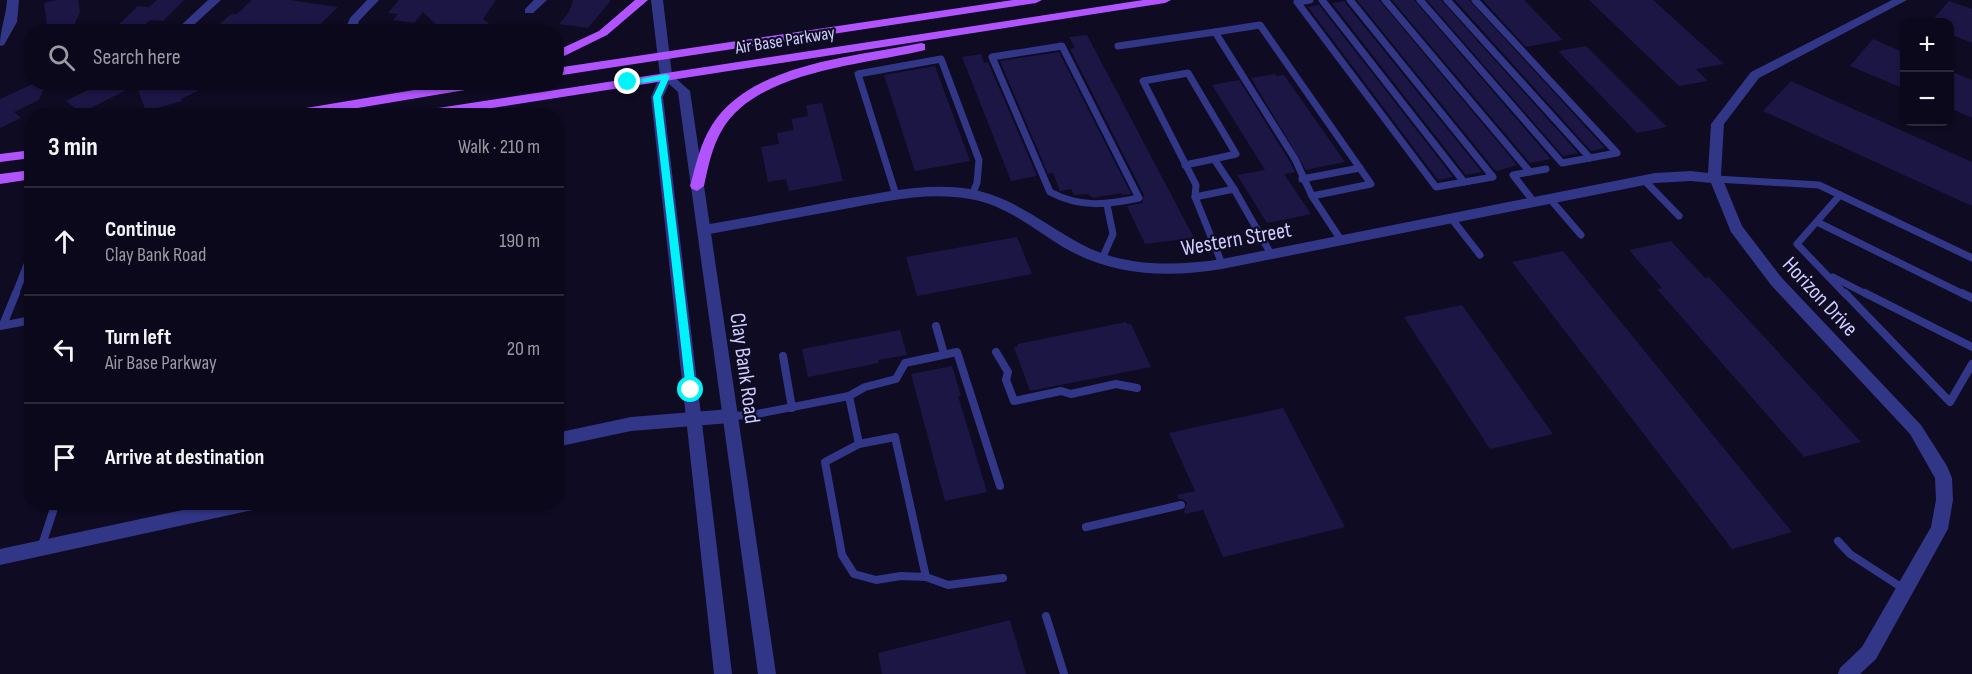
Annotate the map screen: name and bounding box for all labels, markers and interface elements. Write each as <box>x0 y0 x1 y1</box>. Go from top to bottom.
map controls <box>1900 18 1954 126</box>
button: + <box>1900 18 1954 72</box>
street label: Air Base Parkway <box>733 22 836 59</box>
search box <box>24 24 564 90</box>
icon: search <box>45 41 78 74</box>
text: Search here <box>93 44 180 71</box>
route end <box>614 68 640 94</box>
button: − <box>1900 72 1954 126</box>
text: 3 min <box>48 132 98 163</box>
text: Walk · 210 m <box>458 135 540 159</box>
text: Continue <box>105 216 176 243</box>
street label: Western Street <box>1179 216 1294 262</box>
icon: ahead <box>48 225 81 258</box>
text: 190 m <box>499 229 540 253</box>
text: Clay Bank Road <box>105 243 206 267</box>
street label: Horizon Drive <box>1776 252 1863 342</box>
street label: Clay Bank Road <box>723 311 766 425</box>
text: Turn left <box>105 324 171 351</box>
icon: left <box>48 333 81 366</box>
text: 20 m <box>507 337 540 361</box>
text: Air Base Parkway <box>105 351 217 375</box>
route start <box>677 376 703 402</box>
icon: arrive <box>48 441 81 474</box>
text: Arrive at destination <box>105 444 264 471</box>

